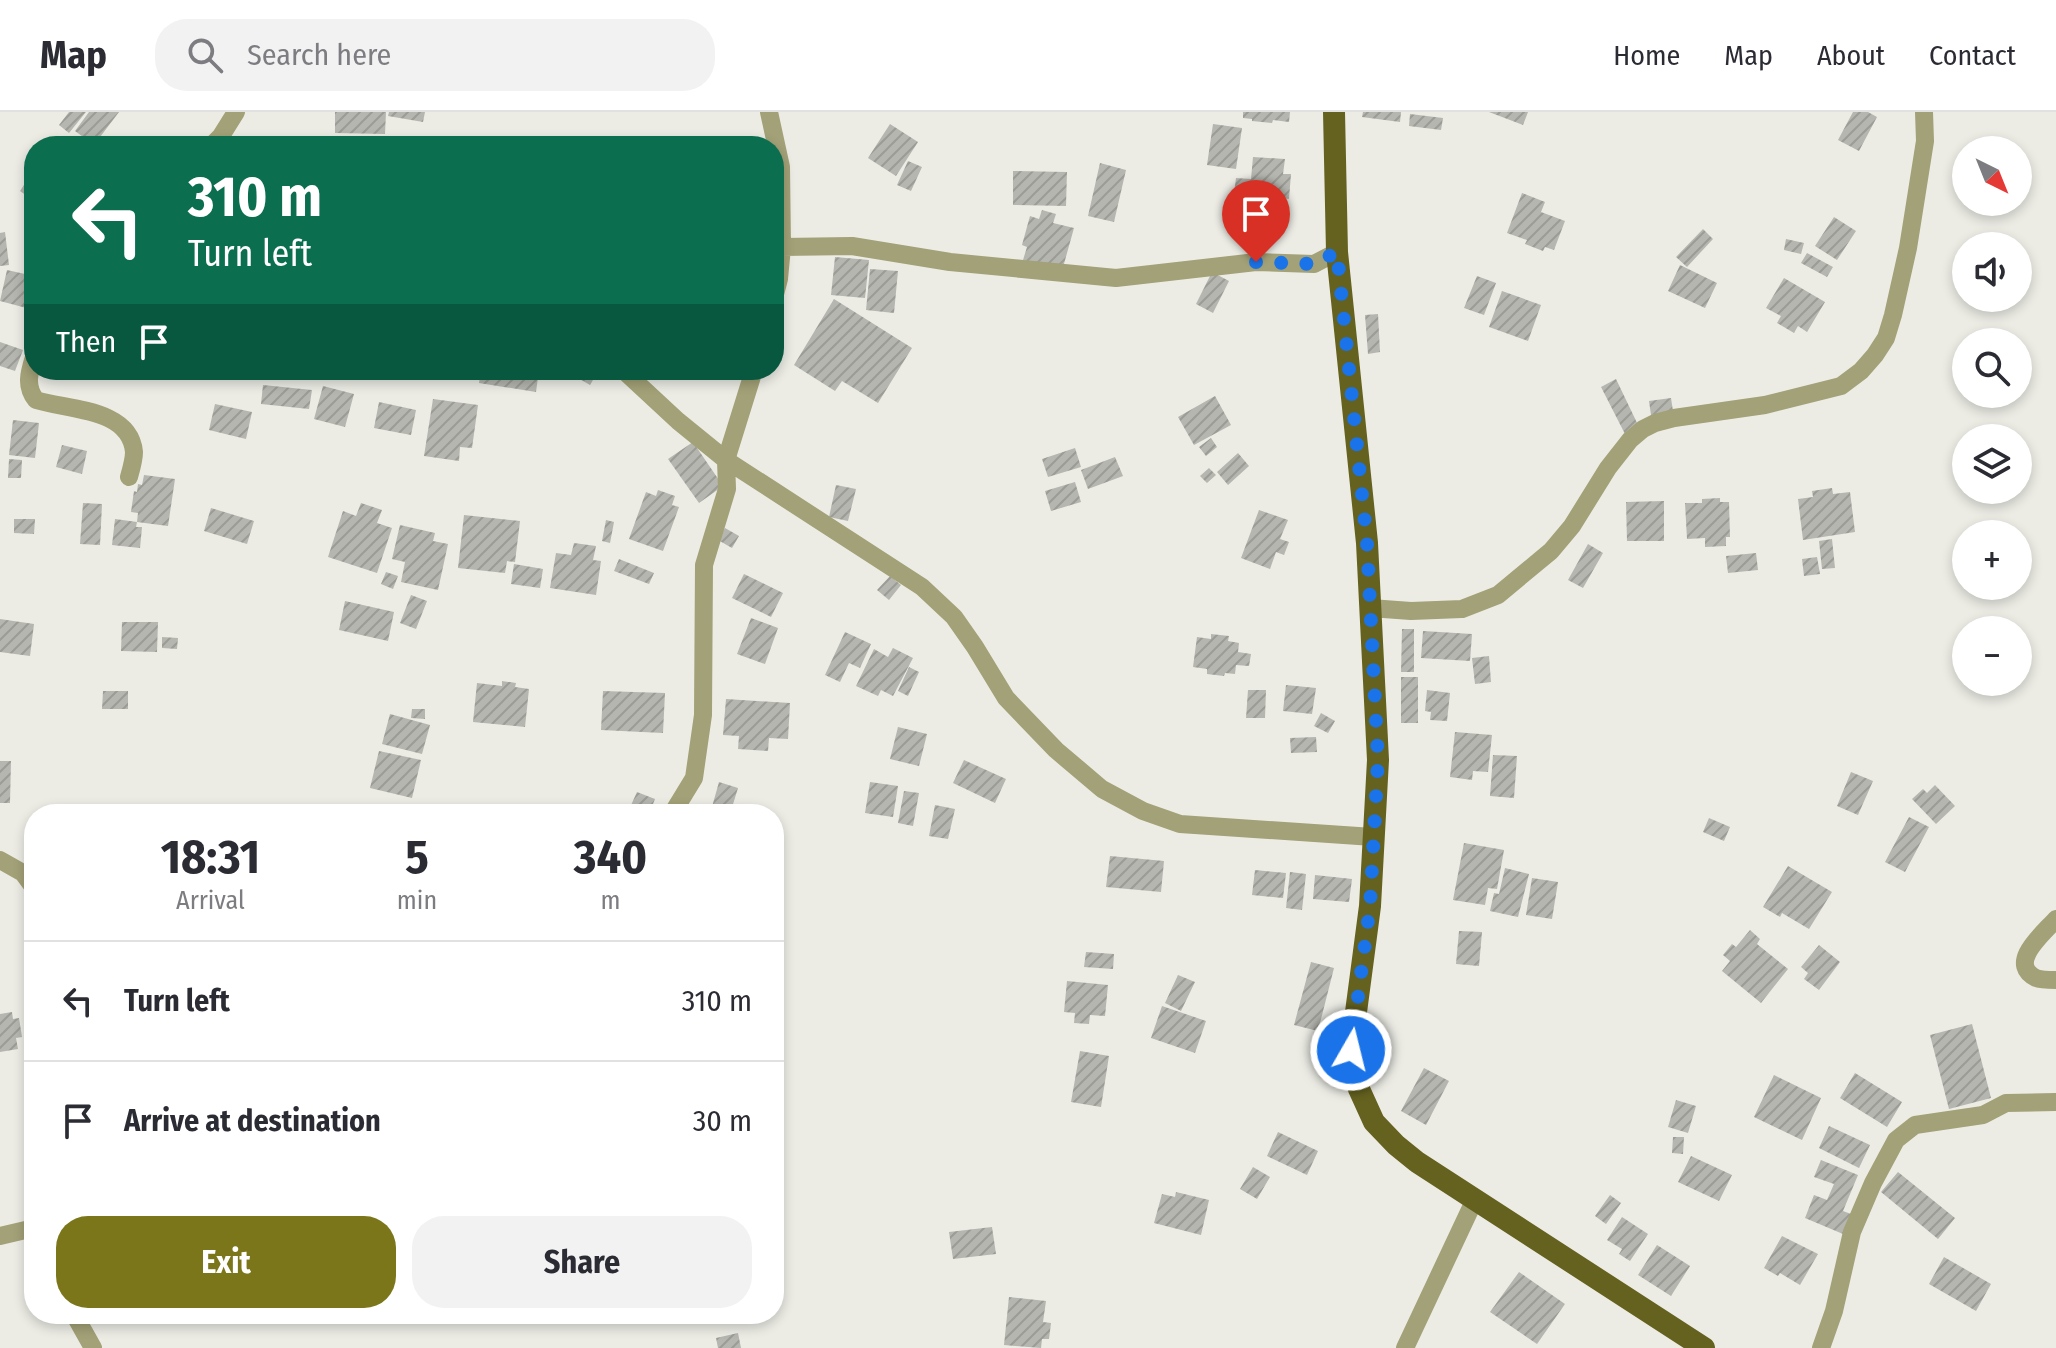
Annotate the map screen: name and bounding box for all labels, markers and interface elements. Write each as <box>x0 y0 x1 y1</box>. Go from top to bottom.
search box <box>155 19 715 91</box>
text: Map <box>40 32 107 78</box>
icon: search <box>183 33 227 77</box>
text: Search here <box>247 37 391 73</box>
text: Home <box>1613 39 1680 72</box>
text: Map <box>1724 39 1773 72</box>
text: About <box>1817 39 1885 72</box>
text: Contact <box>1929 39 2016 72</box>
north arrow <box>1952 136 2032 216</box>
map controls <box>1952 136 2032 696</box>
text: 310 m <box>188 164 322 231</box>
icon: left <box>56 168 160 272</box>
pin <box>1222 180 1290 262</box>
icon: arrive <box>1234 192 1278 236</box>
text: Turn left <box>188 232 312 276</box>
button: sound <box>1952 232 2032 312</box>
icon: arrive <box>132 320 176 364</box>
text: Then <box>56 324 116 360</box>
button: search <box>1952 328 2032 408</box>
button: layers <box>1952 424 2032 504</box>
button: + <box>1952 520 2032 600</box>
button: − <box>1952 616 2032 696</box>
text: 18:31 <box>161 828 260 886</box>
text: 5 <box>405 828 429 886</box>
text: 340 <box>574 828 647 886</box>
text: Arrival <box>176 885 245 916</box>
text: min <box>397 885 437 916</box>
text: m <box>601 885 621 916</box>
icon: left <box>56 979 100 1023</box>
text: Turn left <box>124 983 230 1019</box>
text: 310 m <box>682 983 752 1019</box>
position arrow <box>1309 1008 1393 1092</box>
icon: arrive <box>56 1099 100 1143</box>
text: Arrive at destination <box>124 1103 381 1139</box>
text: 30 m <box>693 1103 752 1139</box>
button: Exit <box>56 1216 396 1308</box>
button: Share <box>412 1216 752 1308</box>

